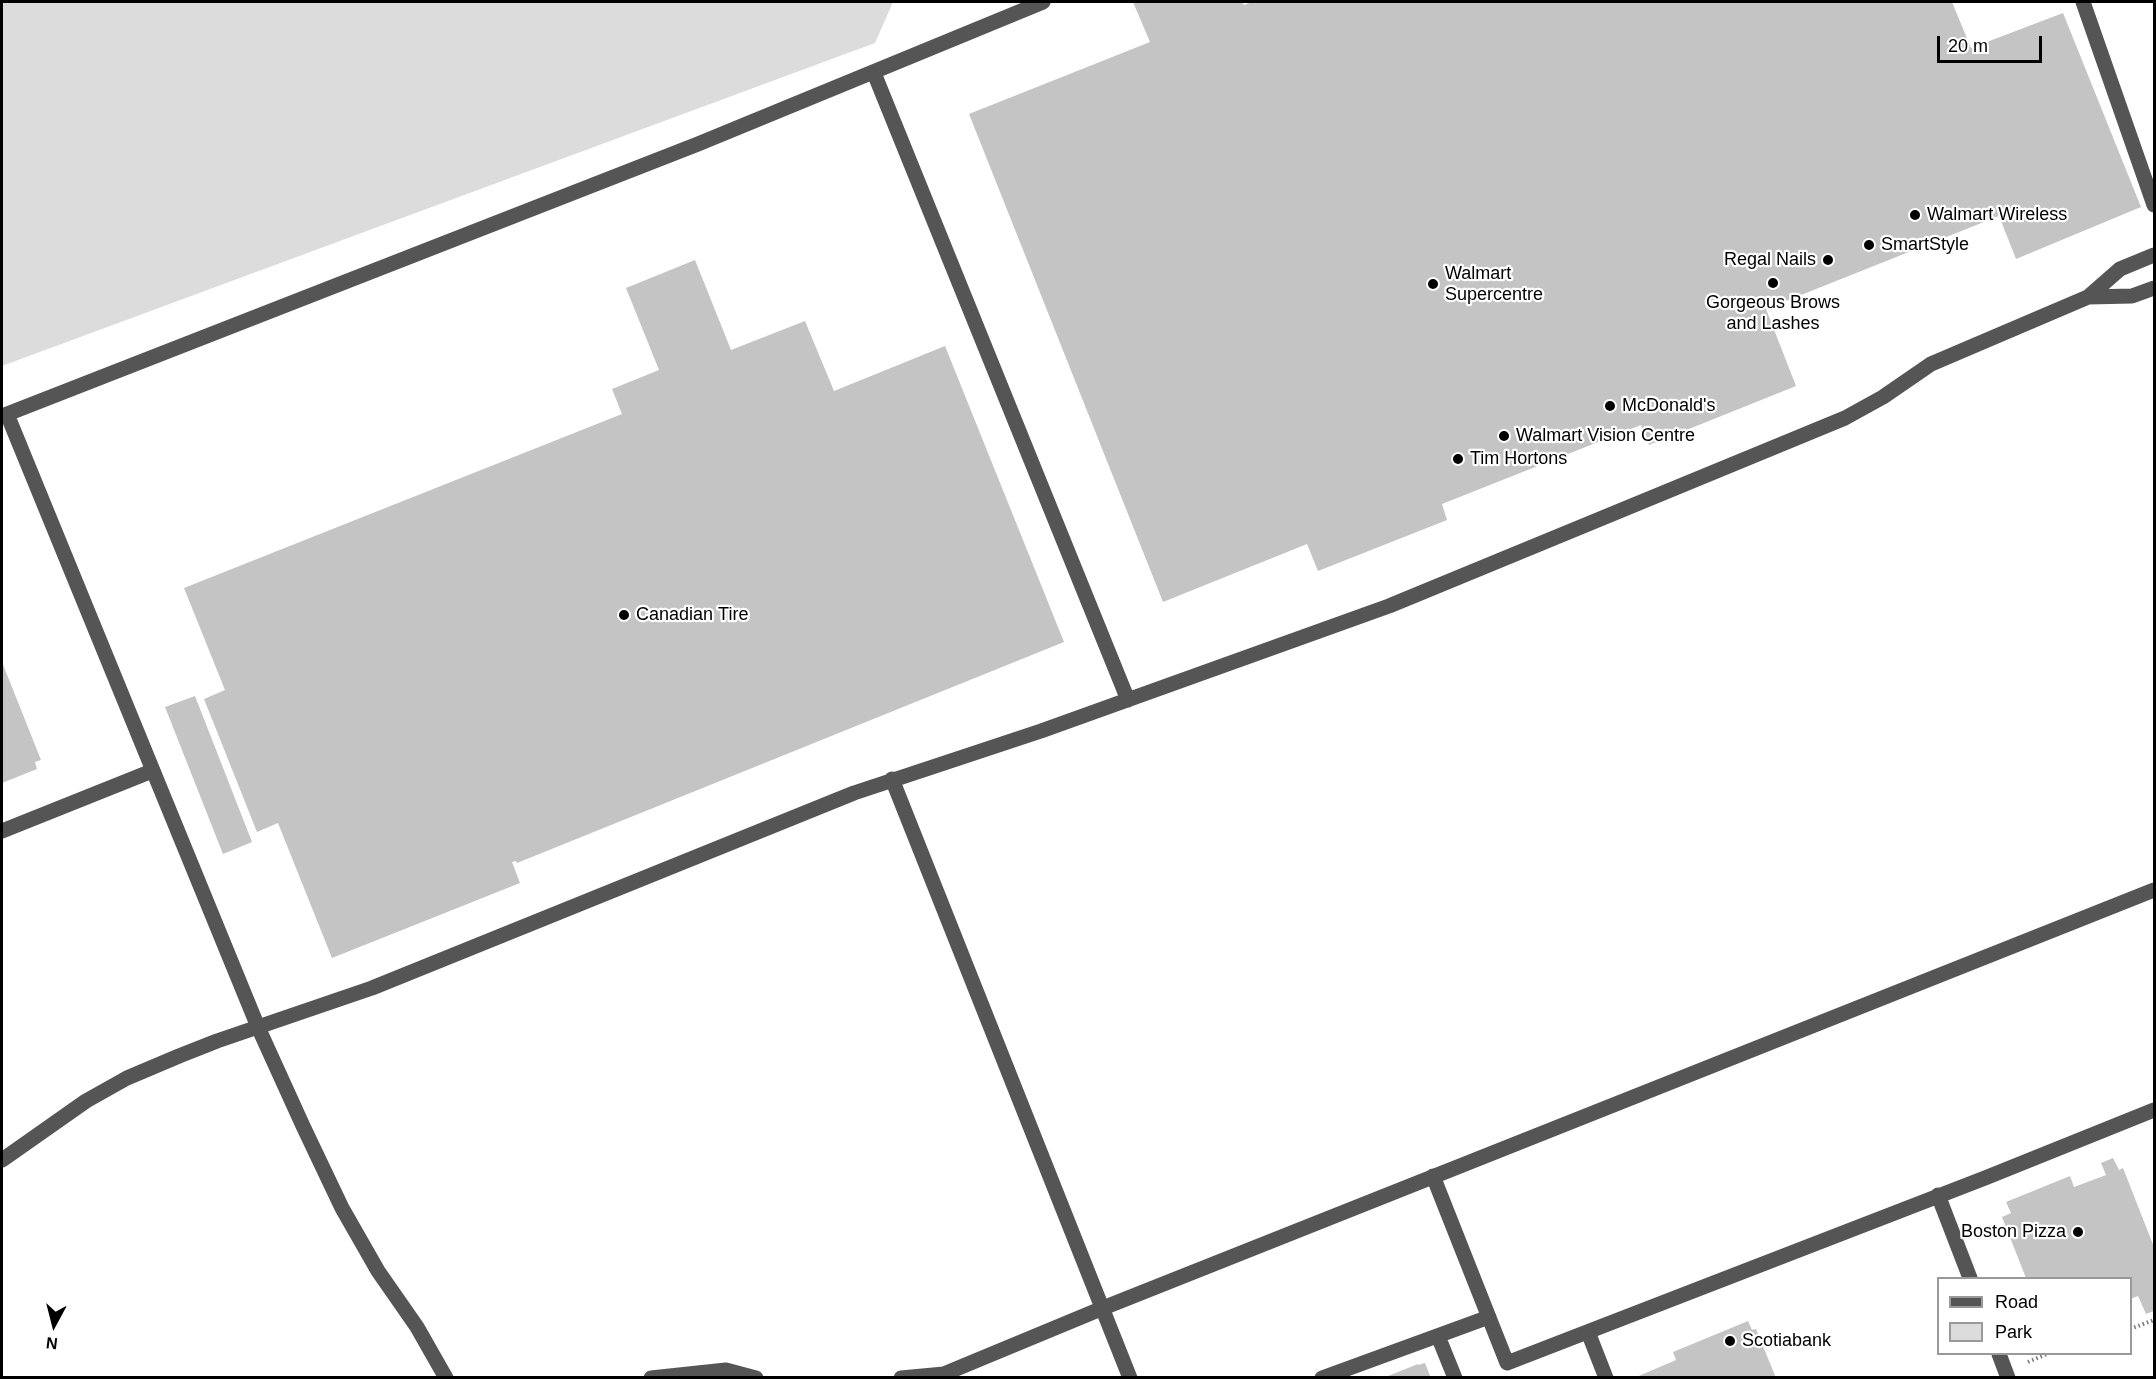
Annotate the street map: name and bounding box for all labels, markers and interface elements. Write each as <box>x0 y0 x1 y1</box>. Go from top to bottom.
scale bar <box>1940 24 2045 62</box>
text: 20 m <box>1948 36 1988 56</box>
place label: Walmart Wireless <box>1927 204 2067 226</box>
marker: Walmart Wireless <box>1908 208 1922 222</box>
place label: SmartStyle <box>1881 234 1969 256</box>
marker: SmartStyle <box>1862 238 1876 252</box>
place label: Regal Nails <box>1724 249 1816 271</box>
marker: Regal Nails <box>1821 253 1835 267</box>
place label: Walmart Supercentre <box>1445 263 1543 306</box>
marker: Gorgeous Brows and Lashes <box>1766 276 1780 290</box>
marker: Walmart Supercentre <box>1426 277 1440 291</box>
place label: Gorgeous Brows and Lashes <box>1706 292 1840 334</box>
place label: McDonald's <box>1622 395 1715 417</box>
marker: McDonald's <box>1603 399 1617 413</box>
place label: Walmart Vision Centre <box>1516 425 1695 447</box>
marker: Walmart Vision Centre <box>1497 429 1511 443</box>
place label: Tim Hortons <box>1470 448 1567 470</box>
marker: Tim Hortons <box>1451 452 1465 466</box>
place label: Canadian Tire <box>636 604 748 626</box>
marker: Canadian Tire <box>617 608 631 622</box>
place label: Boston Pizza <box>1961 1221 2066 1243</box>
marker: Boston Pizza <box>2071 1225 2085 1239</box>
legend <box>1937 1277 2132 1355</box>
text: Road <box>1995 1292 2038 1312</box>
north arrow <box>24 1295 84 1355</box>
text: Park <box>1995 1322 2032 1342</box>
place label: Scotiabank <box>1742 1330 1831 1352</box>
text: N <box>45 1334 59 1353</box>
marker: Scotiabank <box>1723 1334 1737 1348</box>

